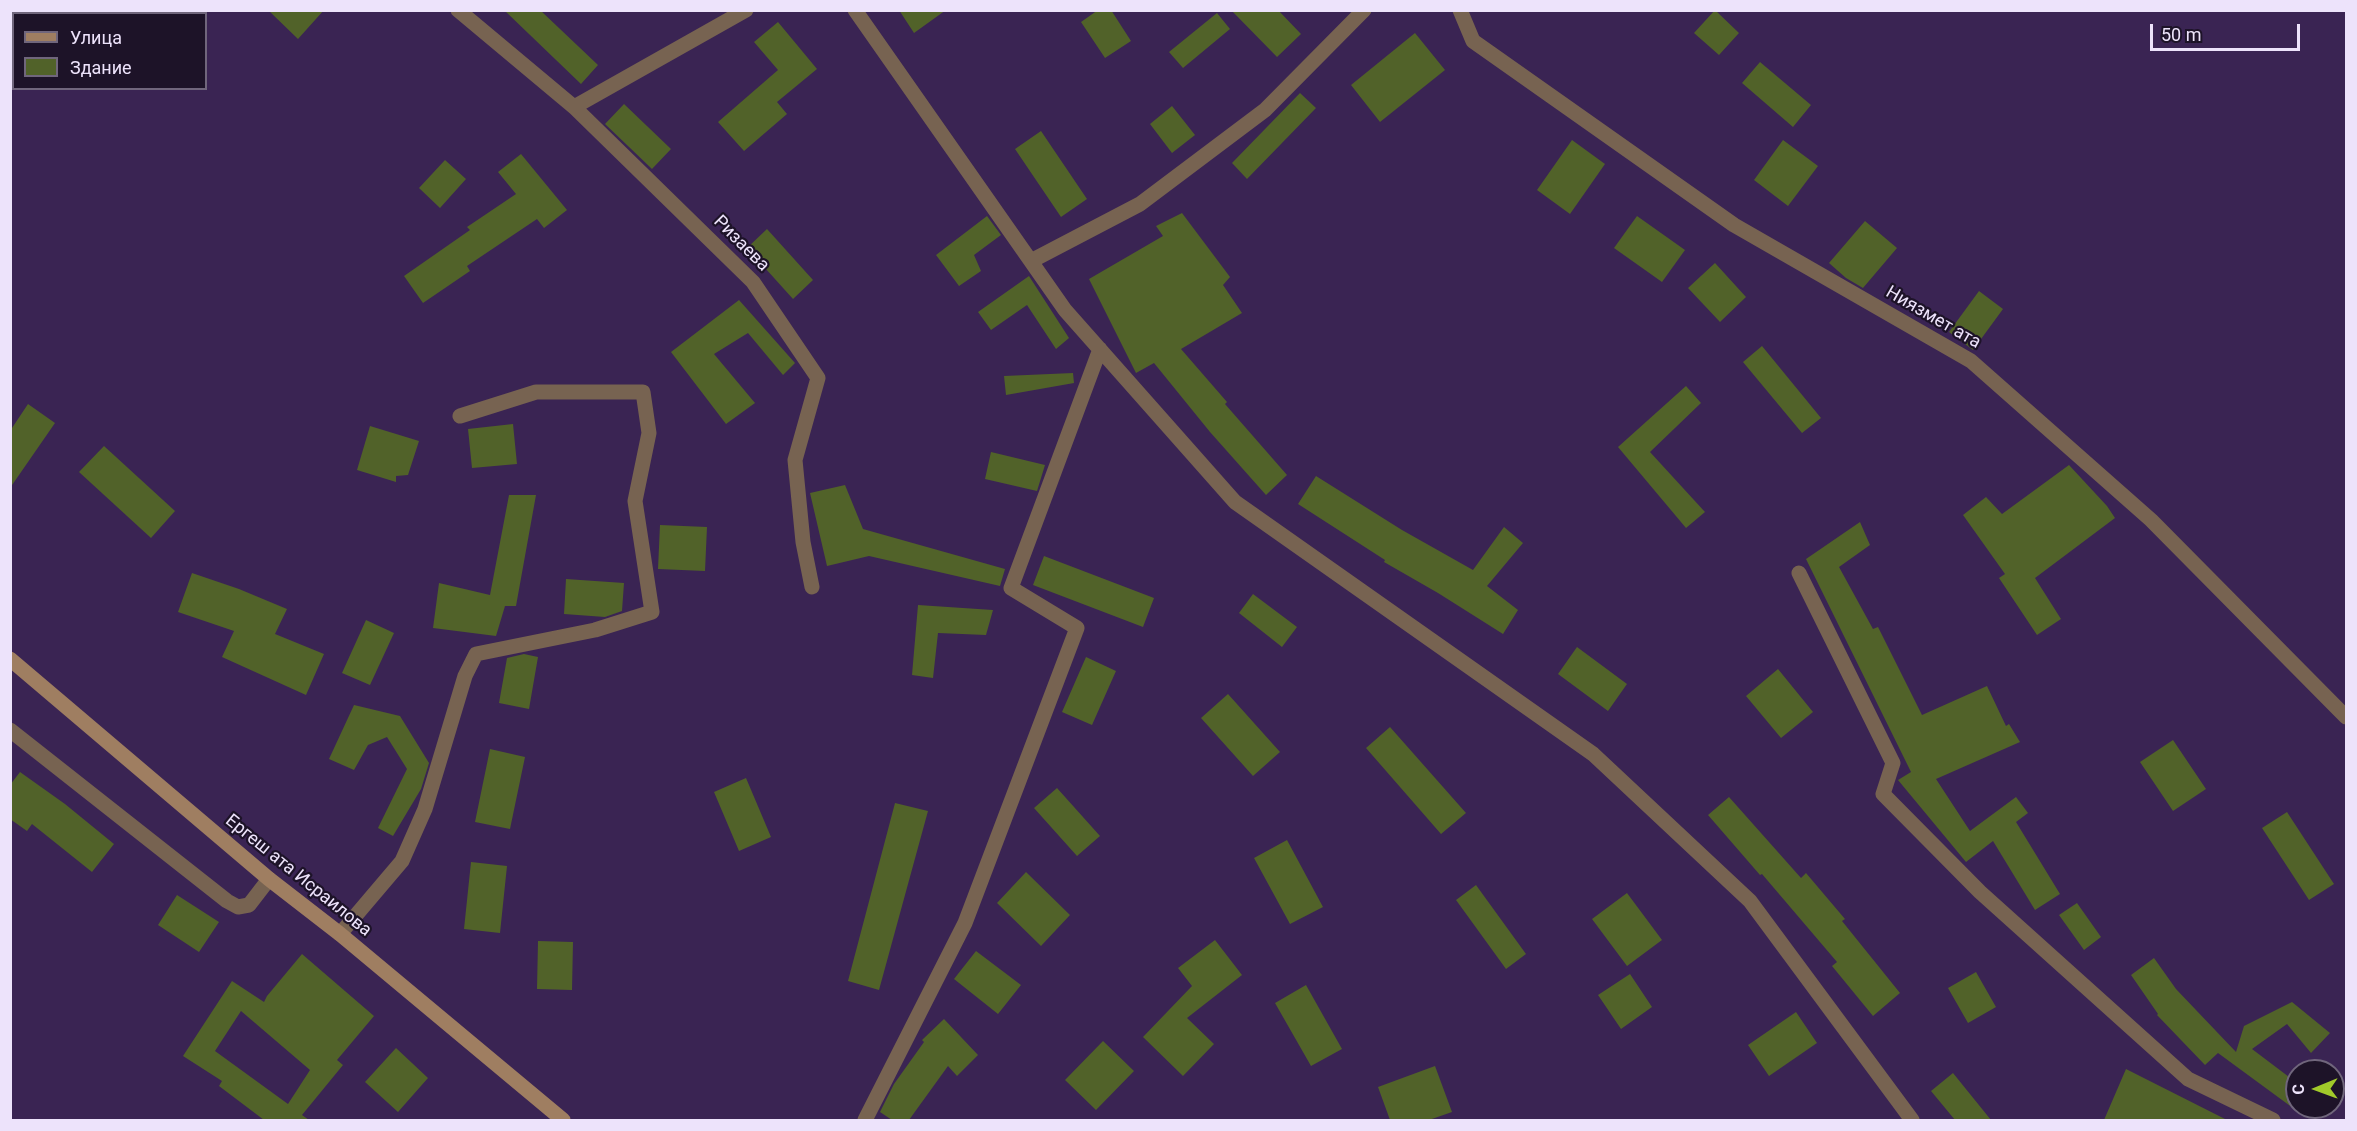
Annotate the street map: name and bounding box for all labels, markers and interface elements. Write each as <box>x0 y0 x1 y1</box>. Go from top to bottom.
legend <box>12 12 207 90</box>
scale bar <box>2153 12 2303 50</box>
text: 50 m <box>2161 24 2201 45</box>
text: Улица <box>70 27 122 48</box>
text: Здание <box>70 57 132 78</box>
street label: Ризаева <box>709 212 773 276</box>
street label: Ниязмет ата <box>1882 282 1984 354</box>
street label: Ергеш ата Исраилова <box>220 810 376 942</box>
north arrow <box>2285 1059 2345 1119</box>
text: С <box>2289 1084 2308 1095</box>

